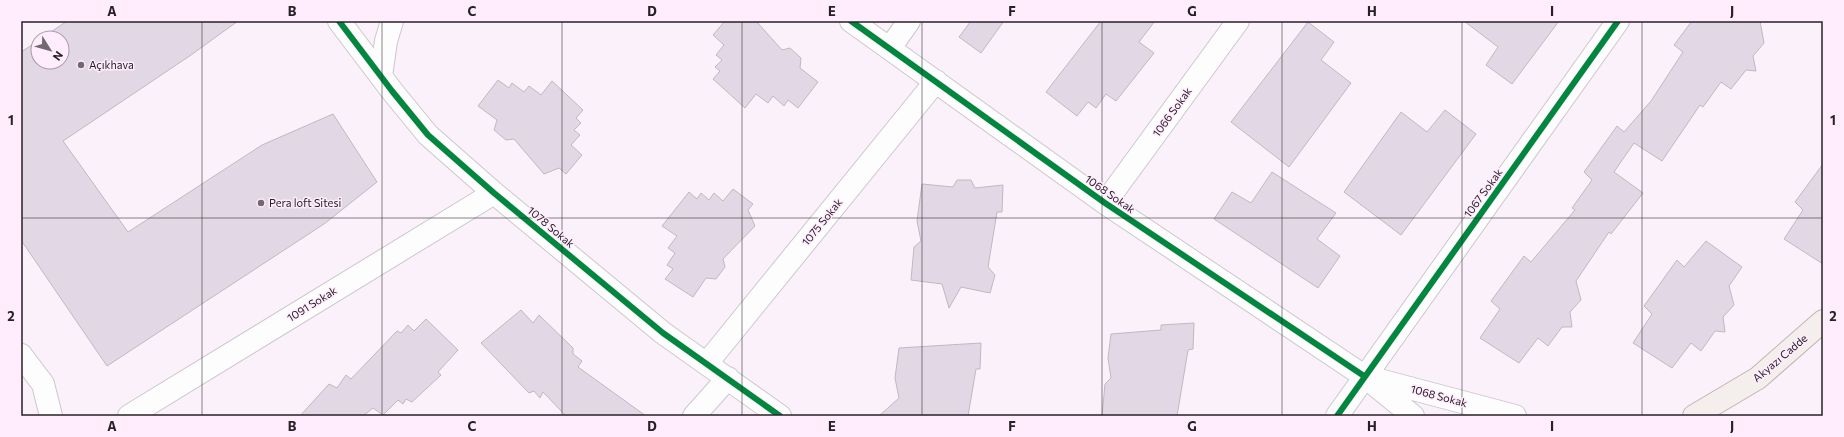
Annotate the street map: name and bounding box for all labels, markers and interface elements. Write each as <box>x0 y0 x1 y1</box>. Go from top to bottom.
text: A <box>107 3 117 19</box>
text: B <box>288 3 297 19</box>
text: C <box>468 3 477 19</box>
text: D <box>647 3 657 19</box>
text: E <box>828 3 836 19</box>
text: F <box>1008 3 1016 19</box>
text: G <box>1187 3 1197 19</box>
text: H <box>1367 3 1377 19</box>
text: I <box>1550 3 1554 19</box>
text: J <box>1730 3 1734 19</box>
north arrow <box>30 30 70 70</box>
text: N <box>51 49 66 64</box>
place label: Açıkhava <box>89 58 134 71</box>
marker: Açıkhava <box>76 60 86 70</box>
street label: 1066 Sokak <box>1149 84 1194 139</box>
text: 1 <box>8 112 14 128</box>
text: 1 <box>1830 112 1836 128</box>
street label: 1067 Sokak <box>1461 166 1505 220</box>
street label: 1068 Sokak <box>1083 172 1138 216</box>
place label: Pera loft Sitesi <box>269 196 341 209</box>
street label: 1075 Sokak <box>799 196 845 248</box>
marker: Pera loft Sitesi <box>256 198 266 208</box>
street label: 1078 Sokak <box>525 203 577 250</box>
street label: 1091 Sokak <box>285 283 339 324</box>
text: 2 <box>7 308 15 324</box>
text: 2 <box>1829 308 1837 324</box>
street label: Akyazı Cadde <box>1750 331 1810 384</box>
street label: 1068 Sokak <box>1409 382 1469 409</box>
text: A <box>107 418 117 434</box>
text: B <box>288 418 297 434</box>
text: C <box>468 418 477 434</box>
text: D <box>647 418 657 434</box>
text: E <box>828 418 836 434</box>
text: F <box>1008 418 1016 434</box>
text: G <box>1187 418 1197 434</box>
text: H <box>1367 418 1377 434</box>
text: I <box>1550 418 1554 434</box>
text: J <box>1730 418 1734 434</box>

